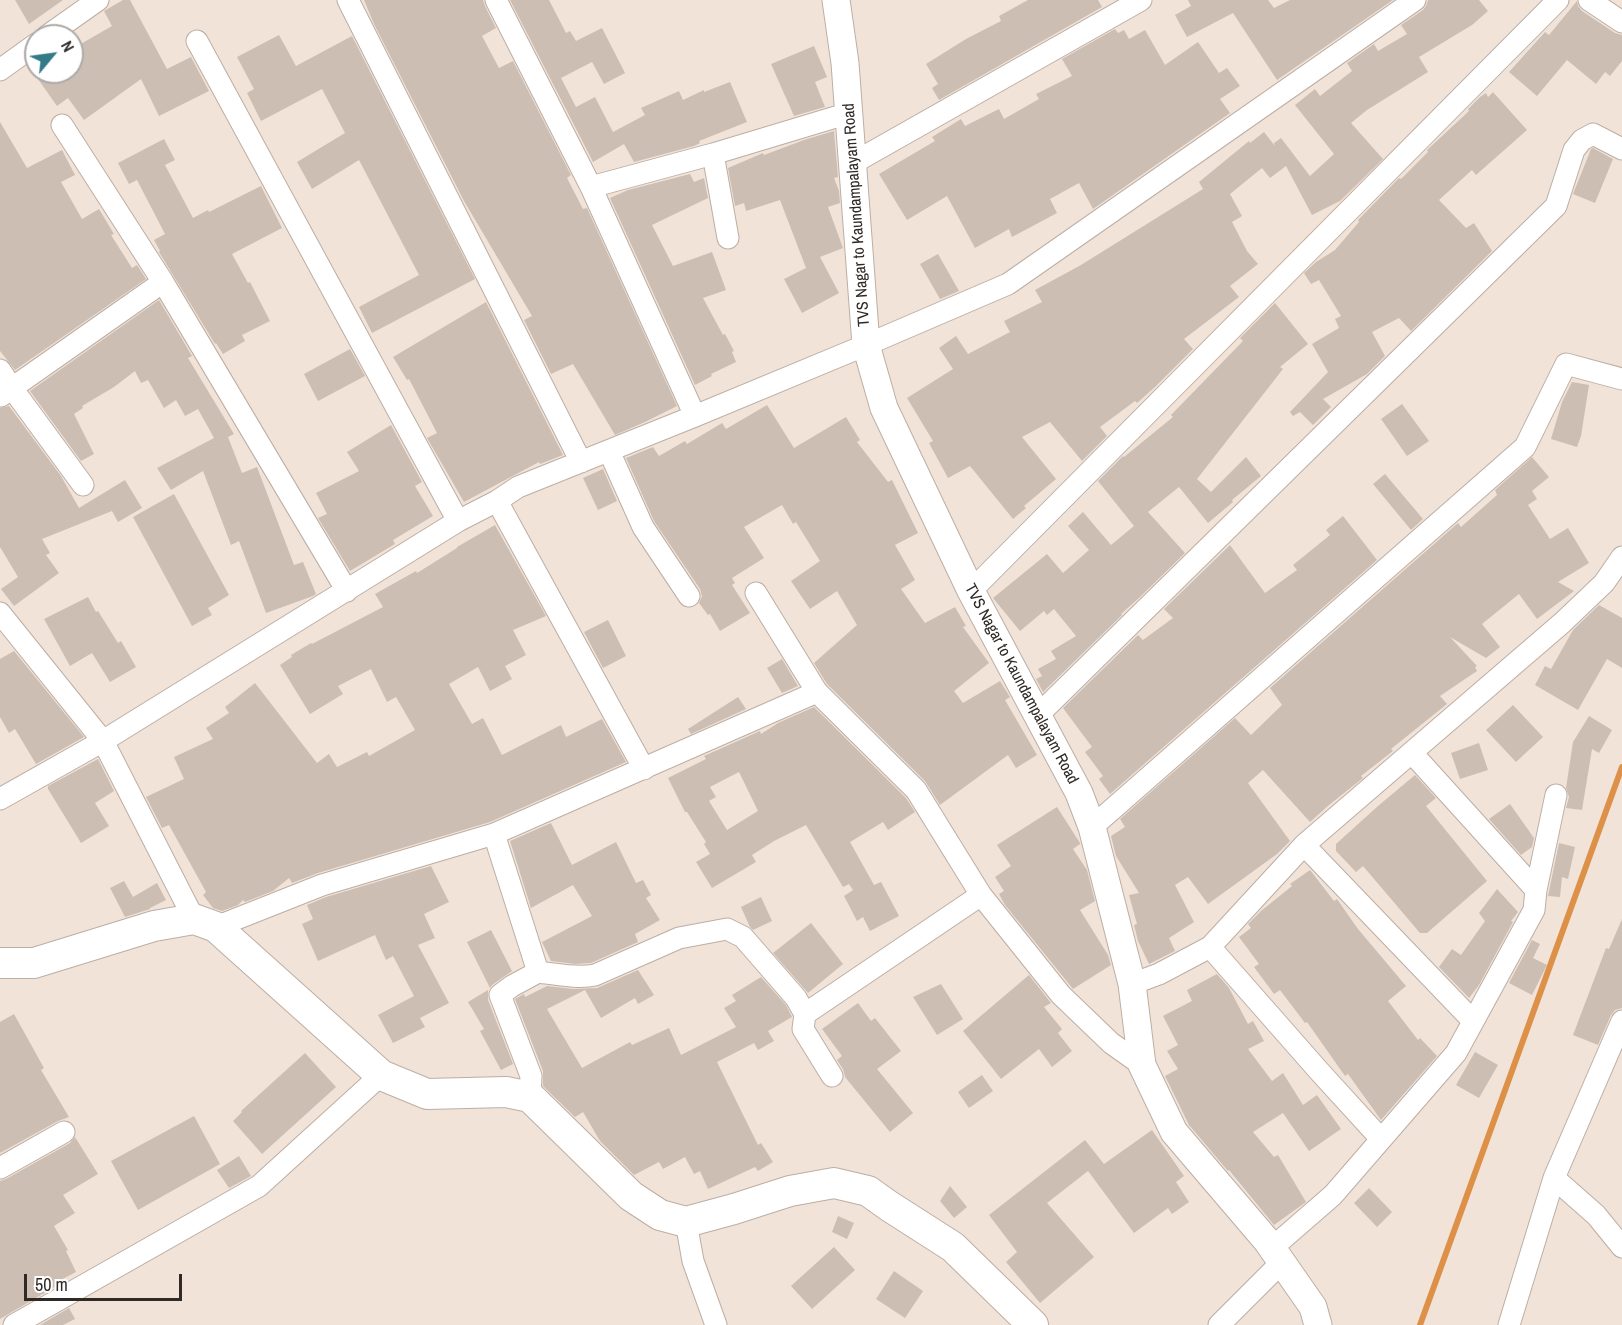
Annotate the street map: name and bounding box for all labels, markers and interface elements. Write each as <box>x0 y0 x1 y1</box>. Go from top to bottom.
north arrow <box>24 24 84 84</box>
text: N <box>56 37 80 56</box>
street label: TVS Nagar to Kaundampalayam Road <box>840 103 874 327</box>
street label: TVS Nagar to Kaundampalayam Road <box>960 581 1082 787</box>
scale bar <box>27 1262 184 1300</box>
text: 50 m <box>35 1272 68 1297</box>

